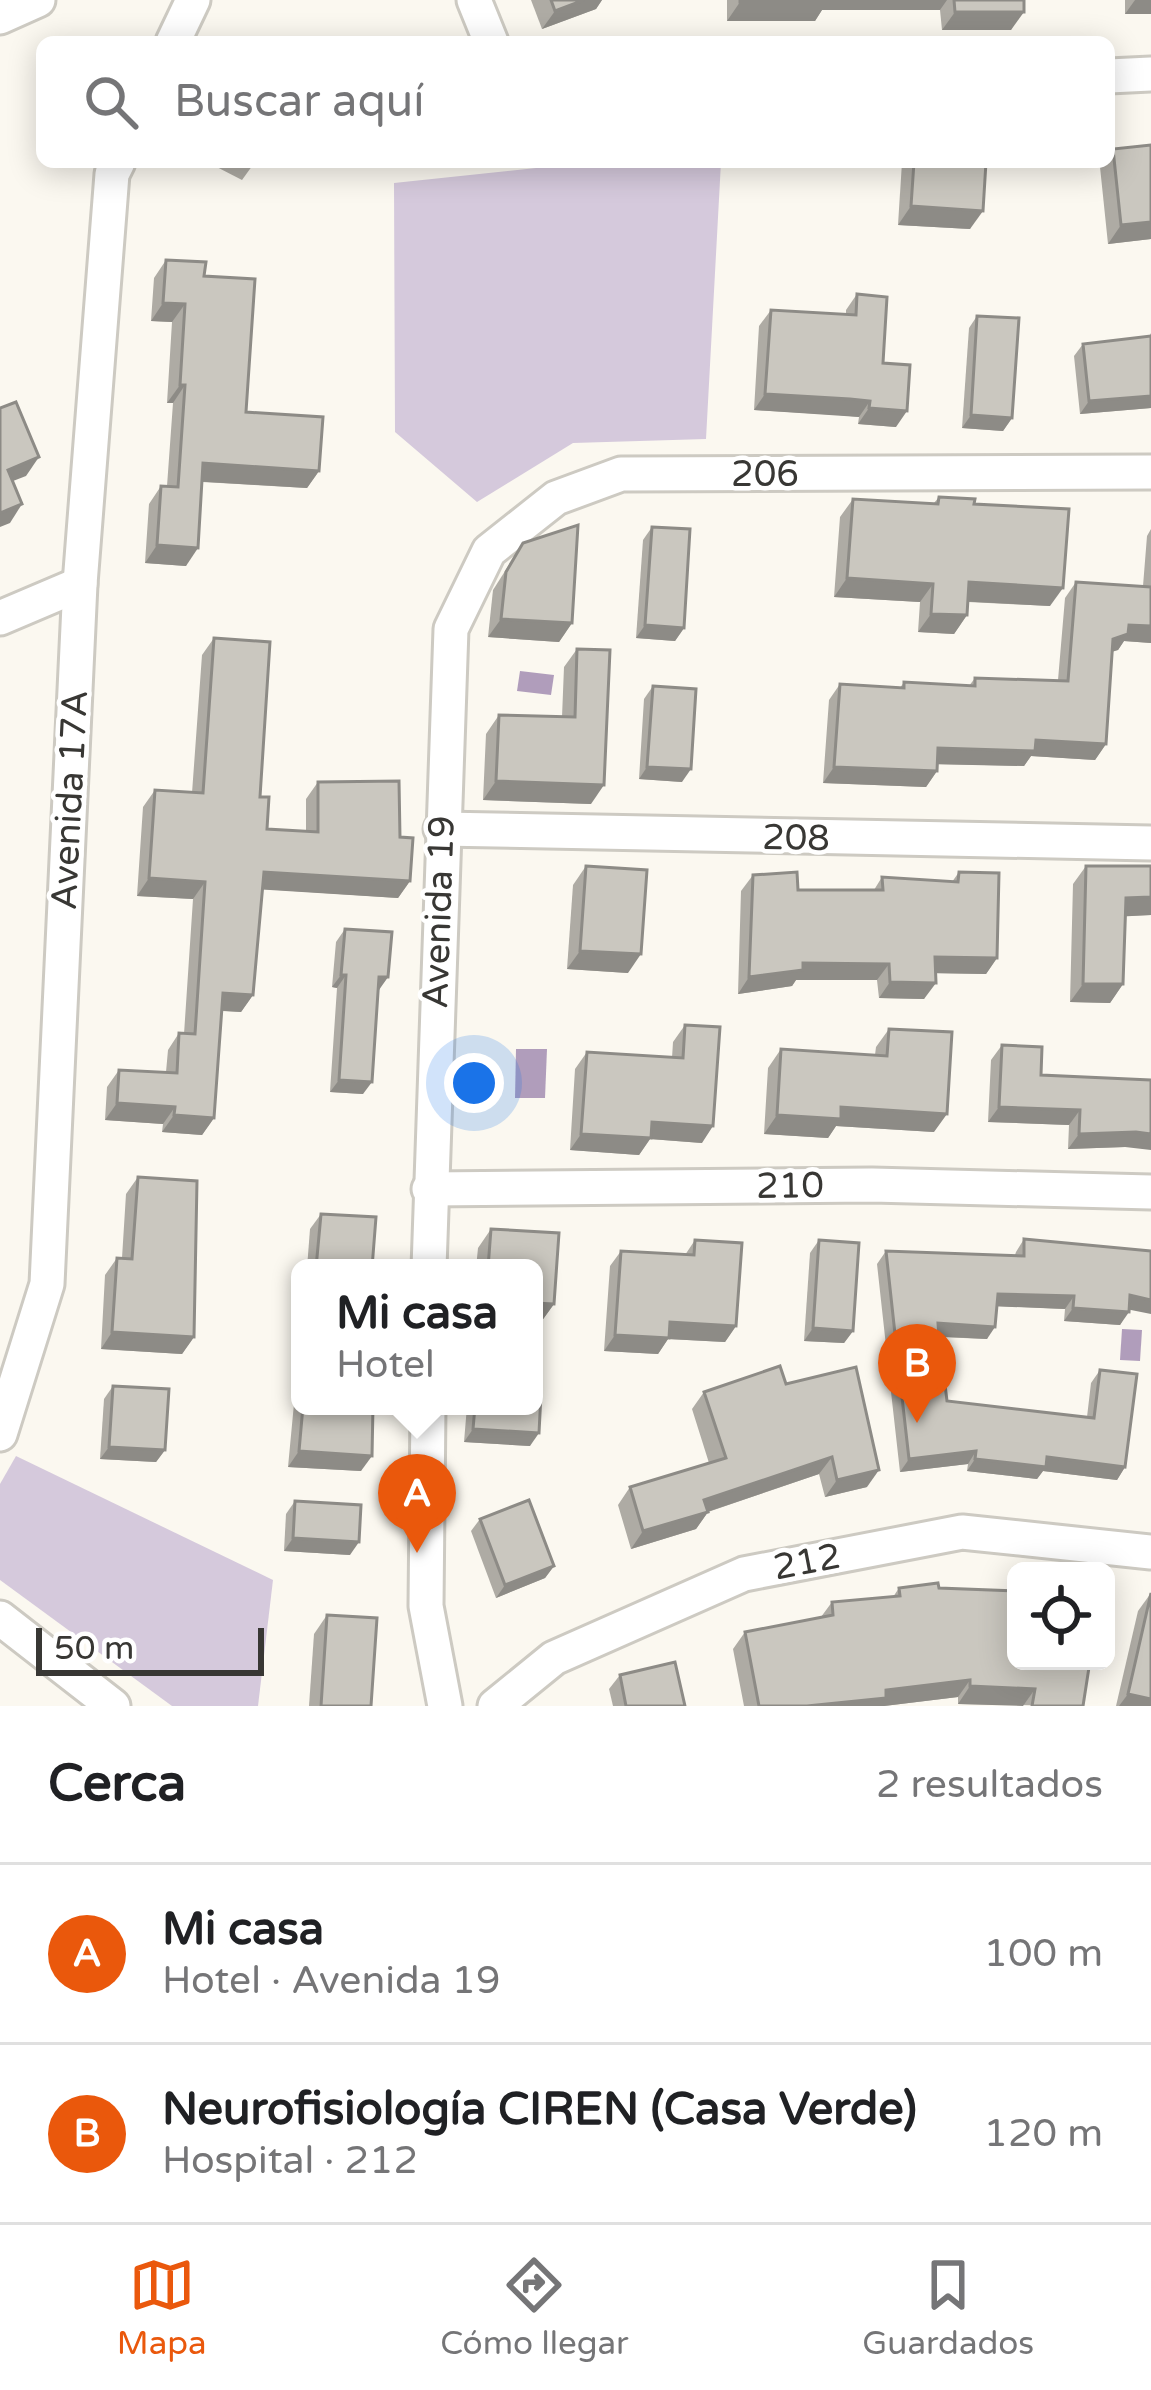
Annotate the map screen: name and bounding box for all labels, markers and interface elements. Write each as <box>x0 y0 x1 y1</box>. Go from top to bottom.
search box <box>36 36 1115 168</box>
icon: search <box>78 69 144 135</box>
text: Buscar aquí <box>174 75 424 129</box>
street label: 206 <box>731 453 799 496</box>
street label: Avenida 17A <box>43 689 97 911</box>
street label: Avenida 19 <box>414 815 464 1009</box>
street label: 208 <box>762 816 830 860</box>
your location <box>444 1053 504 1113</box>
street label: 210 <box>756 1164 824 1208</box>
popup <box>291 1259 543 1415</box>
text: Mi casa <box>336 1287 498 1341</box>
pin: B <box>878 1324 956 1423</box>
text: Hotel <box>336 1341 435 1388</box>
pin: A <box>378 1454 456 1553</box>
street label: 212 <box>770 1534 844 1590</box>
map controls <box>1007 1562 1115 1670</box>
button: locate <box>1007 1562 1115 1670</box>
scale bar <box>36 1622 264 1675</box>
text: 50 m <box>54 1629 134 1668</box>
text: Cerca <box>48 1753 186 1815</box>
text: 2 resultados <box>876 1761 1103 1808</box>
text: Mi casa <box>162 1903 324 1957</box>
text: A <box>72 1930 102 1977</box>
text: 100 m <box>984 1930 1103 1977</box>
text: Hotel · Avenida 19 <box>162 1957 501 2004</box>
text: Neurofisiología CIREN (Casa Verde) <box>162 2083 917 2137</box>
text: B <box>73 2110 101 2157</box>
text: 120 m <box>984 2110 1103 2157</box>
text: Hospital · 212 <box>162 2137 418 2184</box>
tab: Mapa <box>117 2252 207 2363</box>
tab: Cómo llegar <box>440 2252 629 2363</box>
tab: Guardados <box>862 2252 1034 2363</box>

